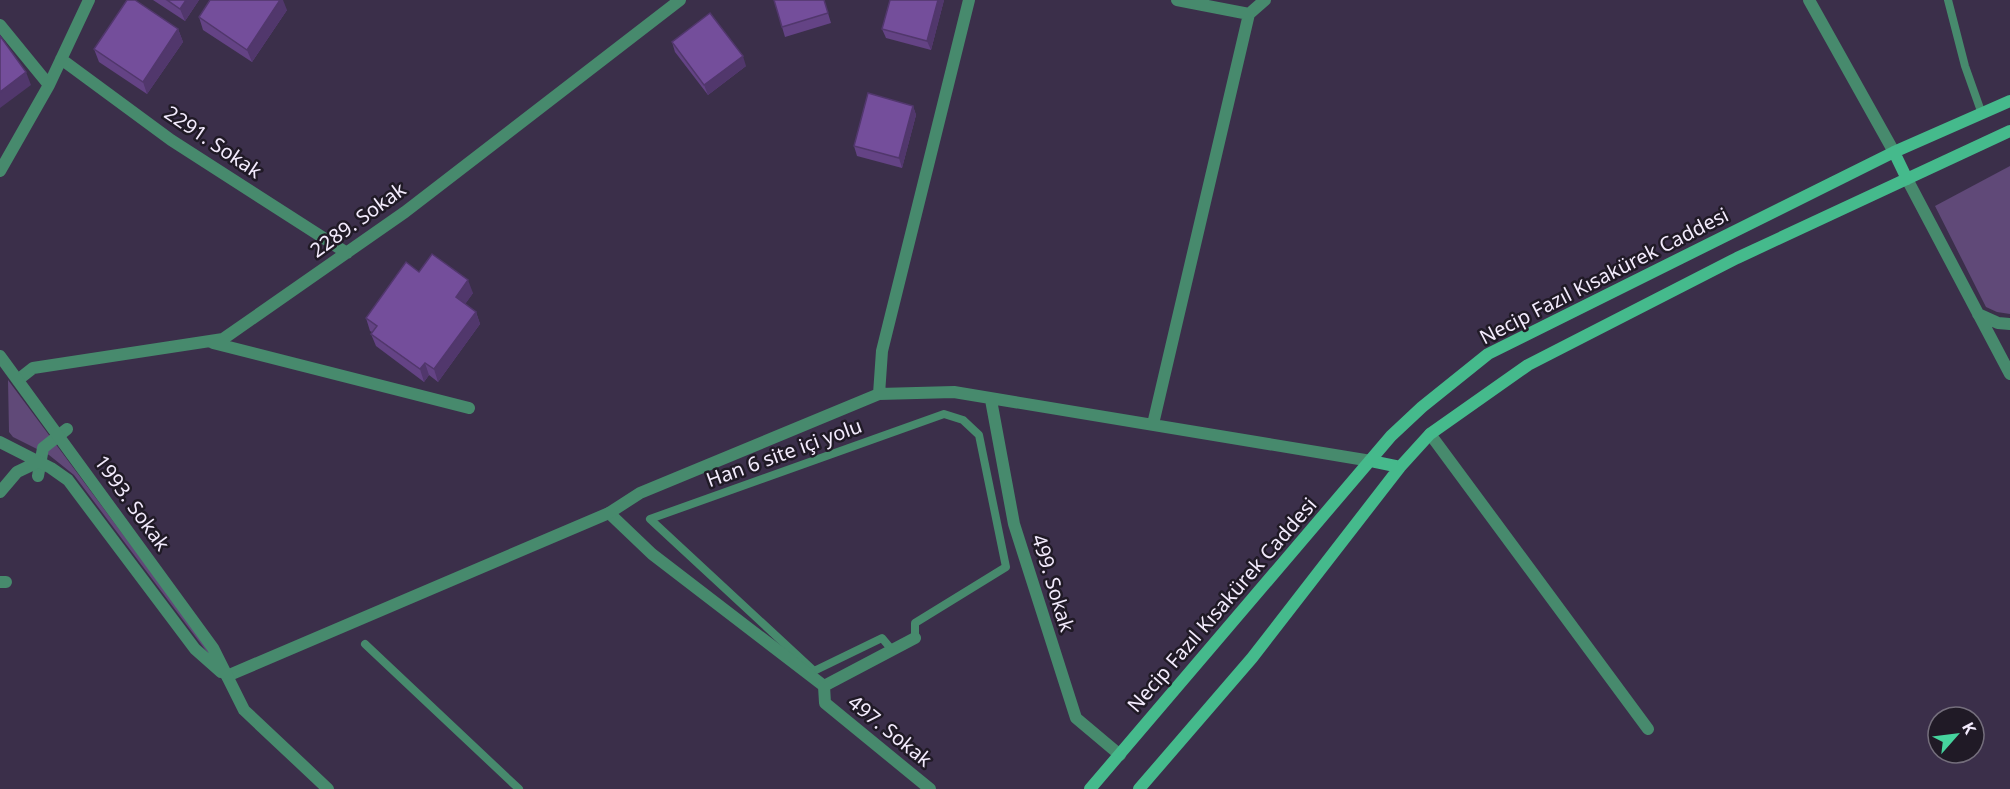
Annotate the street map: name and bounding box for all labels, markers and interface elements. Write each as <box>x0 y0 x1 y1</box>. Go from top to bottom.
street label: 2291. Sokak <box>159 99 268 184</box>
street label: 2289. Sokak <box>304 176 411 263</box>
street label: Necip Fazıl Kısakürek Caddesi <box>1475 201 1733 350</box>
street label: Han 6 site içi yolu <box>702 412 865 493</box>
street label: 1993. Sokak <box>89 449 176 556</box>
street label: Necip Fazıl Kısakürek Caddesi <box>1121 492 1322 718</box>
street label: 499. Sokak <box>1026 531 1081 635</box>
street label: 497. Sokak <box>843 688 938 773</box>
north arrow <box>1926 705 1986 765</box>
text: K <box>1957 718 1982 738</box>

